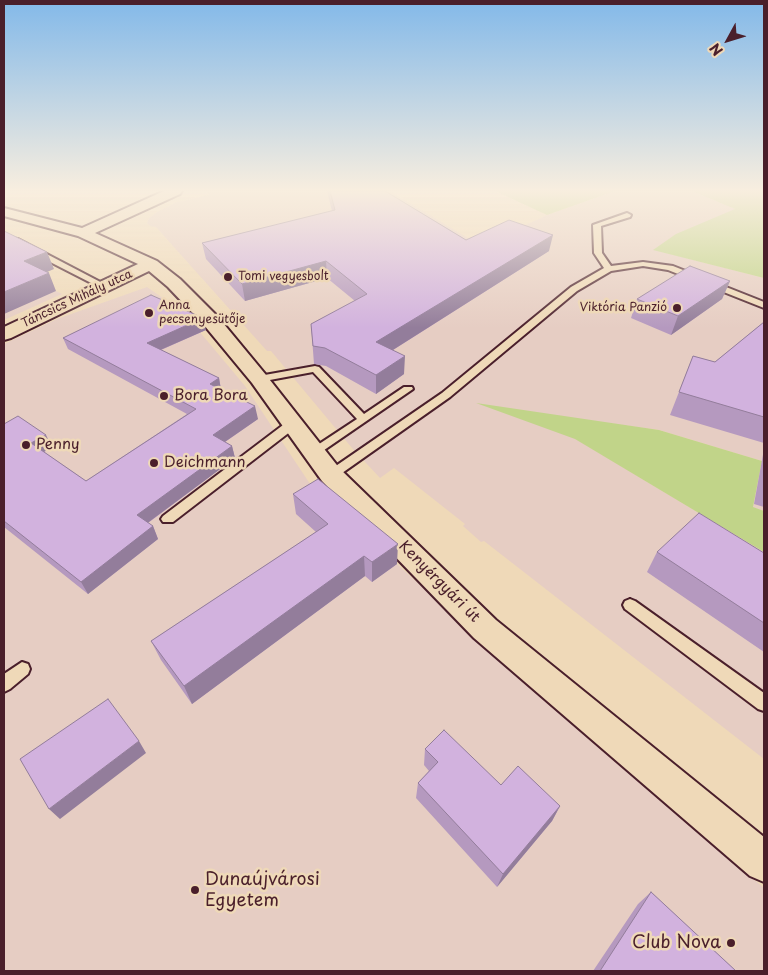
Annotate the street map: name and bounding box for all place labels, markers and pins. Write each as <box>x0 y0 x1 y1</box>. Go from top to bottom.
place label: Tomi vegyesbolt <box>238 270 329 284</box>
marker: Tomi vegyesbolt <box>222 271 234 283</box>
place label: Anna pecsenyesütője <box>159 299 245 327</box>
place label: Viktória Panzió <box>580 301 667 315</box>
marker: Viktória Panzió <box>671 302 683 314</box>
marker: Anna pecsenyesütője <box>143 307 155 319</box>
place label: Bora Bora <box>174 387 248 405</box>
marker: Bora Bora <box>158 390 170 402</box>
place label: Penny <box>36 436 80 454</box>
marker: Penny <box>20 439 32 451</box>
place label: Deichmann <box>164 454 246 472</box>
marker: Deichmann <box>148 457 160 469</box>
place label: Dunaújvárosi Egyetem <box>205 869 320 912</box>
marker: Dunaújvárosi Egyetem <box>189 884 201 896</box>
place label: Club Nova <box>632 932 721 954</box>
marker: Club Nova <box>725 937 737 949</box>

